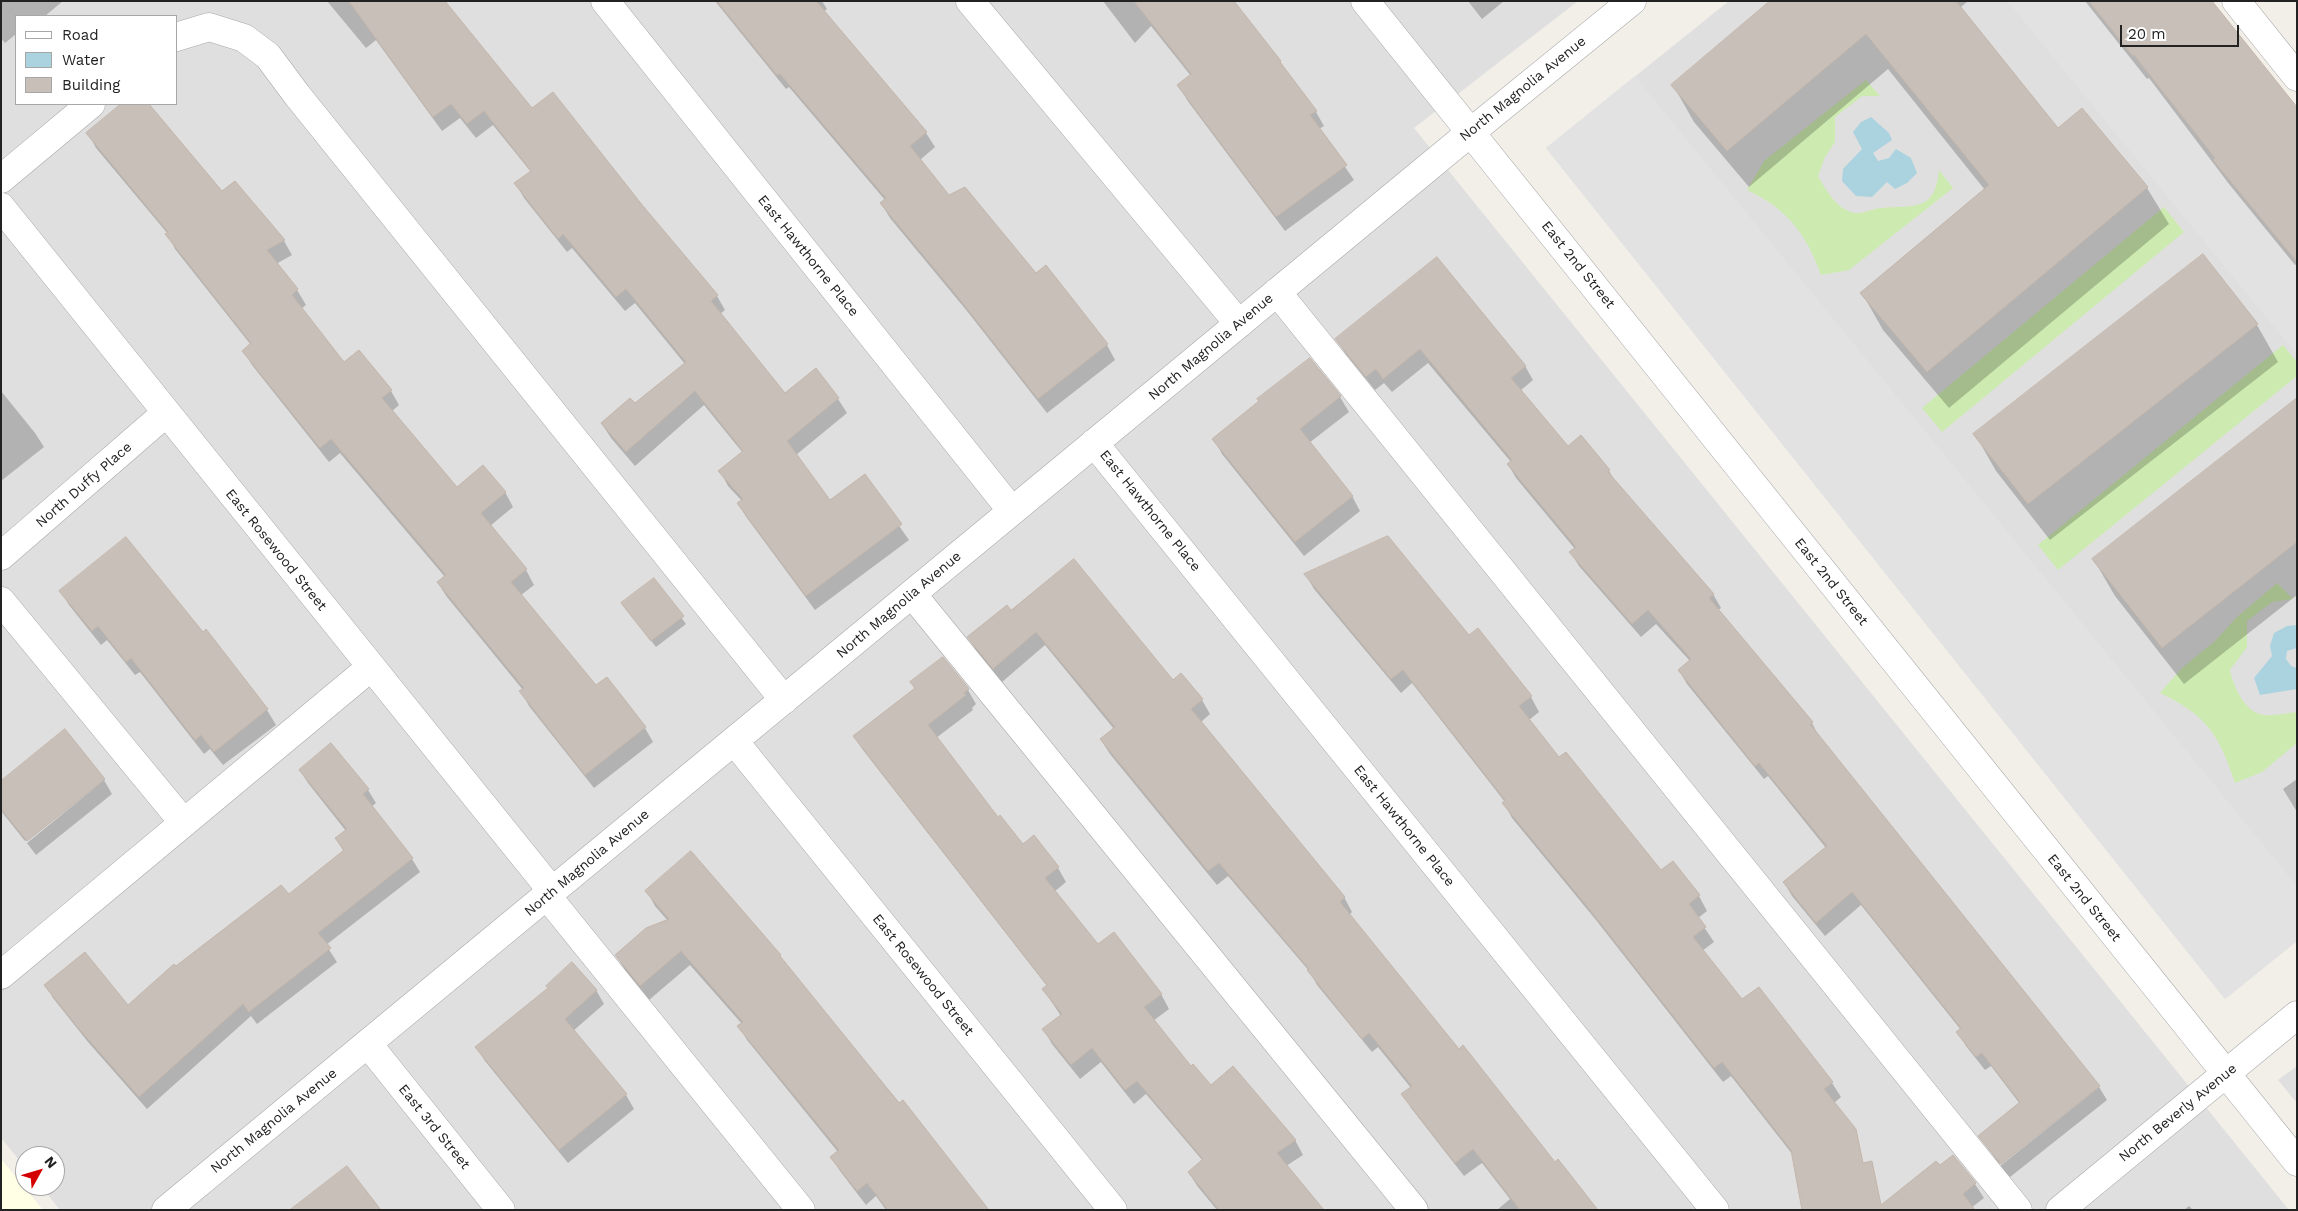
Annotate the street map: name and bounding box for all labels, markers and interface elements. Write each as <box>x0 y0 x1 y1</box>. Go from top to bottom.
legend <box>15 15 178 105</box>
scale bar <box>2123 15 2242 47</box>
text: 20 m <box>2128 25 2166 43</box>
text: Road <box>62 26 99 44</box>
street label: North Magnolia Avenue <box>1456 33 1590 145</box>
text: Water <box>62 51 105 69</box>
text: Building <box>62 76 120 94</box>
street label: East Hawthorne Place <box>754 192 862 320</box>
street label: East 2nd Street <box>1538 218 1618 312</box>
street label: North Magnolia Avenue <box>1145 290 1277 404</box>
street label: North Duffy Place <box>33 439 135 531</box>
street label: East Hawthorne Place <box>1096 447 1204 575</box>
street label: East Rosewood Street <box>222 486 330 614</box>
street label: East 2nd Street <box>1791 535 1871 629</box>
street label: North Magnolia Avenue <box>833 548 965 662</box>
street label: East Hawthorne Place <box>1350 762 1458 890</box>
street label: North Magnolia Avenue <box>521 806 653 920</box>
street label: East 2nd Street <box>2044 851 2124 945</box>
street label: East Rosewood Street <box>869 911 977 1039</box>
street label: North Beverly Avenue <box>2116 1060 2240 1166</box>
street label: North Magnolia Avenue <box>207 1065 341 1177</box>
street label: East 3rd Street <box>395 1081 473 1173</box>
north arrow <box>15 1146 65 1196</box>
text: N <box>41 1153 60 1171</box>

